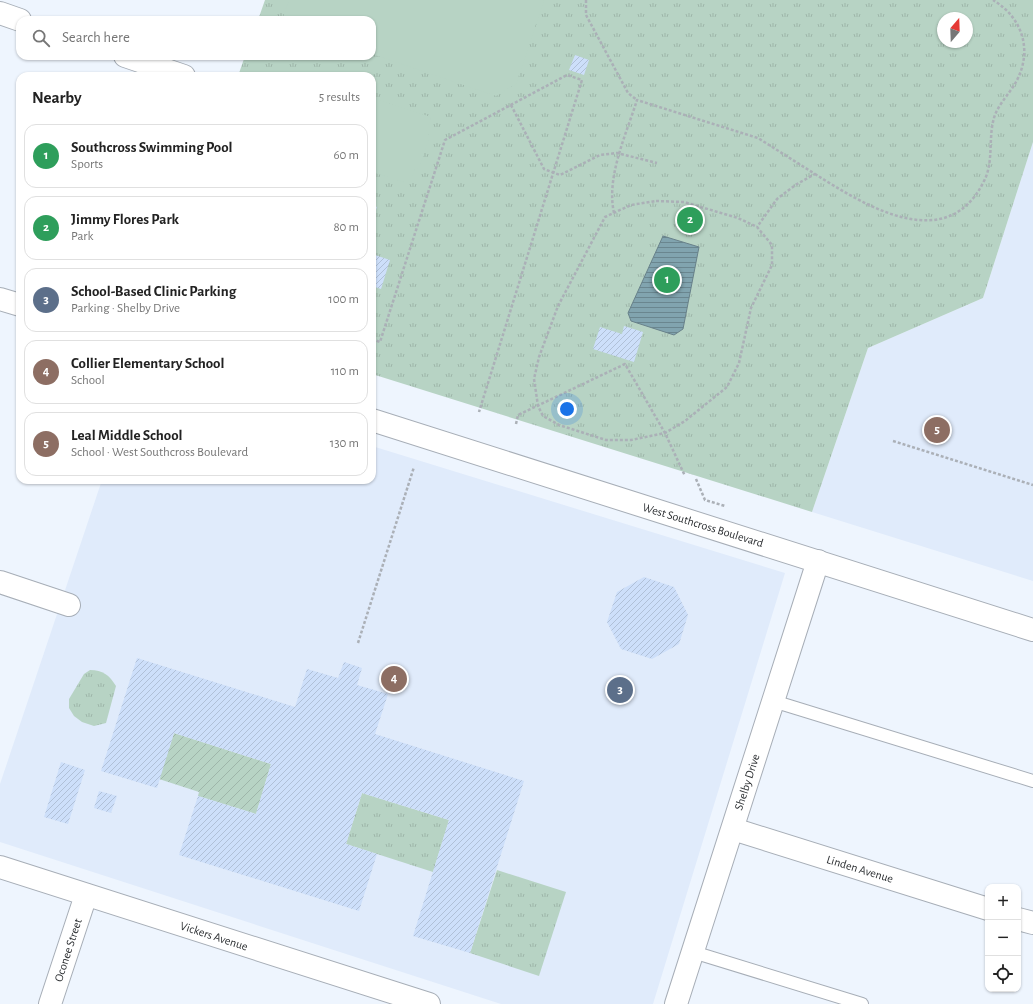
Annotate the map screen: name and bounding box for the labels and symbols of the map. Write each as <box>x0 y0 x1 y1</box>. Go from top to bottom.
north arrow <box>937 12 973 48</box>
pin: 2 <box>677 205 703 235</box>
pin: 1 <box>654 265 680 295</box>
your location <box>557 399 577 419</box>
pin: 5 <box>924 415 950 445</box>
street label: West Southcross Boulevard <box>641 501 765 549</box>
pin: 4 <box>381 664 407 694</box>
pin: 3 <box>607 675 633 705</box>
street label: Shelby Drive <box>732 752 763 812</box>
street label: Linden Avenue <box>825 853 895 885</box>
street label: Oconee Street <box>52 917 84 983</box>
street label: Vickers Avenue <box>179 919 249 953</box>

